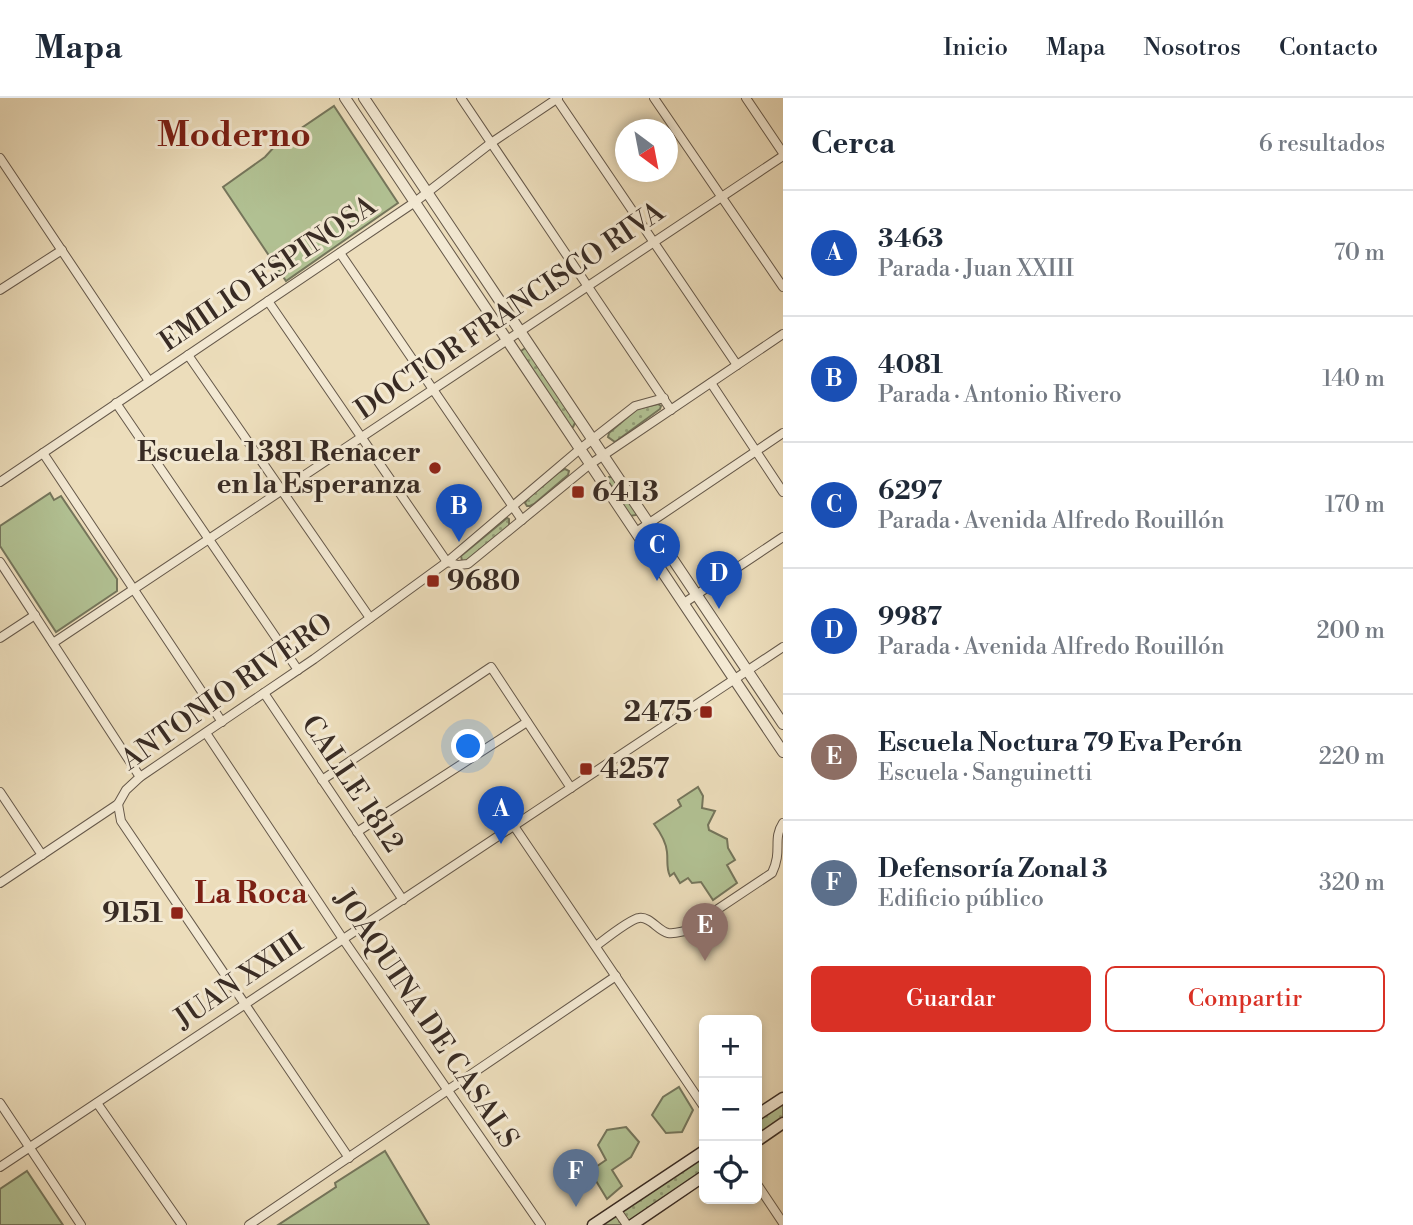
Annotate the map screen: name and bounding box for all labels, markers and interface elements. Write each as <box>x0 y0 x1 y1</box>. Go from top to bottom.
text: Mapa <box>35 28 122 69</box>
text: Inicio <box>943 33 1008 63</box>
text: Mapa <box>1046 33 1105 63</box>
text: Nosotros <box>1143 33 1241 63</box>
text: Contacto <box>1279 33 1378 63</box>
district label: Moderno <box>157 114 311 157</box>
north arrow <box>615 119 678 182</box>
text: Cerca <box>811 125 895 163</box>
text: 6 resultados <box>1259 130 1385 158</box>
street label: EMILIO ESPINOSA <box>153 188 384 360</box>
street label: DOCTOR FRANCISCO RIVA <box>349 194 672 428</box>
text: 3463 <box>878 223 944 255</box>
text: A <box>826 239 842 267</box>
text: 70 m <box>1334 239 1385 267</box>
text: Parada · Juan XXIII <box>878 255 1074 283</box>
text: 4081 <box>878 349 943 381</box>
text: B <box>825 365 843 393</box>
text: 140 m <box>1322 365 1385 393</box>
text: Parada · Antonio Rivero <box>878 381 1122 409</box>
place label: Escuela 1381 Renacer en la Esperanza <box>137 435 422 502</box>
marker: Escuela 1381 Renacer en la Esperanza <box>427 460 443 476</box>
place label: 6413 <box>592 475 659 510</box>
text: 6297 <box>878 475 942 507</box>
pin: B <box>436 484 482 542</box>
marker: 6413 <box>570 484 586 500</box>
text: C <box>826 491 842 519</box>
text: 170 m <box>1325 491 1385 519</box>
text: Parada · Avenida Alfredo Rouillón <box>878 507 1224 535</box>
pin: C <box>634 523 680 581</box>
pin: D <box>696 551 742 609</box>
place label: 9680 <box>447 564 520 599</box>
marker: 9680 <box>425 573 441 589</box>
text: 9987 <box>878 601 942 633</box>
street label: ANTONIO RIVERO <box>113 606 340 779</box>
text: D <box>825 617 843 645</box>
text: 200 m <box>1317 617 1385 645</box>
text: Parada · Avenida Alfredo Rouillón <box>878 633 1224 661</box>
place label: 2475 <box>624 695 692 730</box>
marker: 2475 <box>698 704 714 720</box>
street label: CALLE 1812 <box>293 709 411 859</box>
text: Escuela Noctura 79 Eva Perón <box>878 727 1242 759</box>
your location <box>451 729 485 763</box>
text: E <box>826 743 842 771</box>
text: 220 m <box>1319 743 1385 771</box>
place label: 4257 <box>600 752 670 787</box>
text: Escuela · Sanguinetti <box>878 759 1092 787</box>
marker: 4257 <box>578 761 594 777</box>
pin: A <box>478 786 524 844</box>
text: Defensoría Zonal 3 <box>878 853 1108 885</box>
text: F <box>826 869 842 897</box>
text: 320 m <box>1319 869 1385 897</box>
district label: La Roca <box>195 875 308 913</box>
street label: JOAQUINA DE CASALS <box>326 882 526 1155</box>
text: Edificio público <box>878 885 1044 913</box>
place label: 9151 <box>102 896 164 931</box>
pin: E <box>682 903 728 961</box>
marker: 9151 <box>169 905 185 921</box>
street label: JUAN XXIII <box>167 925 310 1037</box>
button: Guardar <box>811 966 1091 1032</box>
button: Compartir <box>1105 966 1385 1032</box>
map controls <box>699 1015 762 1204</box>
button: + <box>699 1015 762 1078</box>
button: − <box>699 1078 762 1141</box>
button: locate <box>699 1141 762 1204</box>
pin: F <box>553 1149 599 1207</box>

